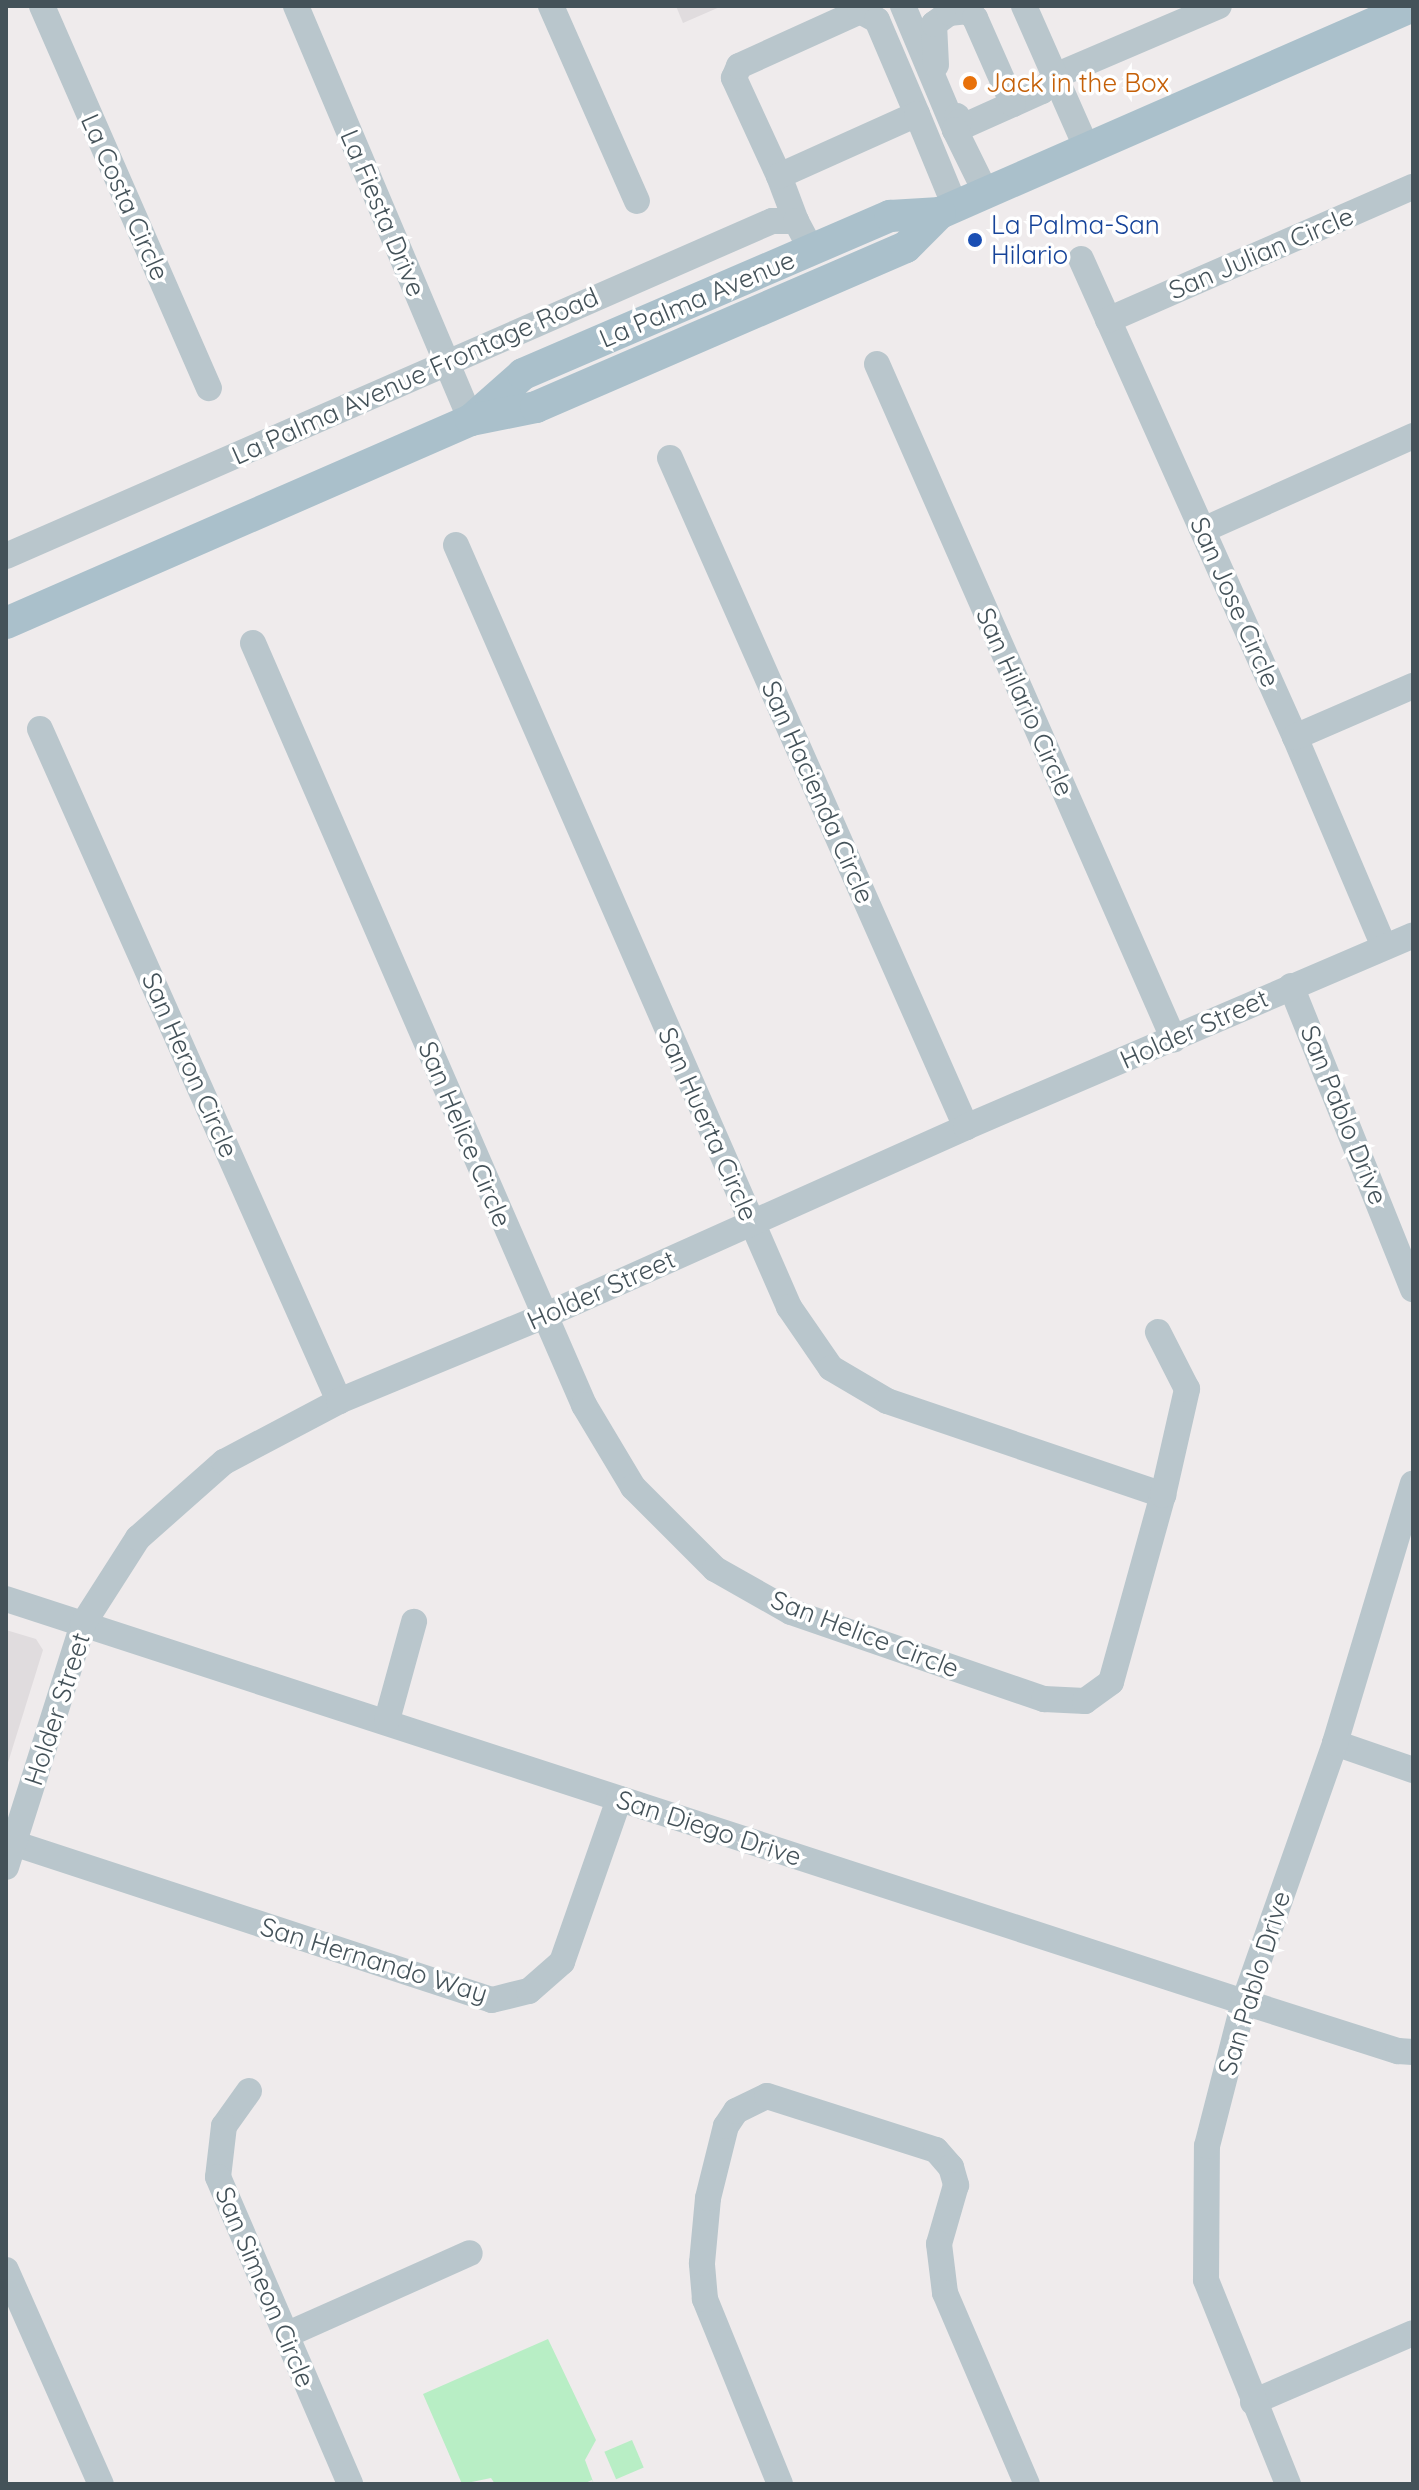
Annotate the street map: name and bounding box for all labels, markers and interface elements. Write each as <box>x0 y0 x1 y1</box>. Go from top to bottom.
place label: Jack in the Box <box>986 67 1169 99</box>
marker: Jack in the Box <box>961 74 979 92</box>
street label: La Costa Circle <box>74 109 176 285</box>
street label: La Fiesta Drive <box>334 125 432 301</box>
street label: San Julian Circle <box>1164 200 1358 306</box>
place label: La Palma-San Hilario <box>991 209 1160 270</box>
marker: La Palma-San Hilario <box>966 231 984 249</box>
street label: La Palma Avenue <box>595 244 799 354</box>
street label: La Palma Avenue Frontage Road <box>227 281 603 471</box>
street label: San Jose Circle <box>1184 512 1286 692</box>
street label: San Hilario Circle <box>970 603 1080 801</box>
street label: San Hacienda Circle <box>755 676 881 908</box>
street label: San Heron Circle <box>135 968 245 1162</box>
street label: Holder Street <box>1115 982 1273 1076</box>
street label: San Pablo Drive <box>1294 1021 1394 1209</box>
street label: San Huerta Circle <box>651 1023 765 1225</box>
street label: San Helice Circle <box>412 1037 518 1231</box>
street label: Holder Street <box>522 1243 680 1337</box>
street label: San Helice Circle <box>767 1584 963 1684</box>
street label: Holder Street <box>18 1629 96 1789</box>
street label: San Diego Drive <box>613 1783 805 1873</box>
street label: San Pablo Drive <box>1211 1887 1297 2079</box>
street label: San Hernando Way <box>257 1911 491 2009</box>
street label: San Simeon Circle <box>209 2182 321 2392</box>

